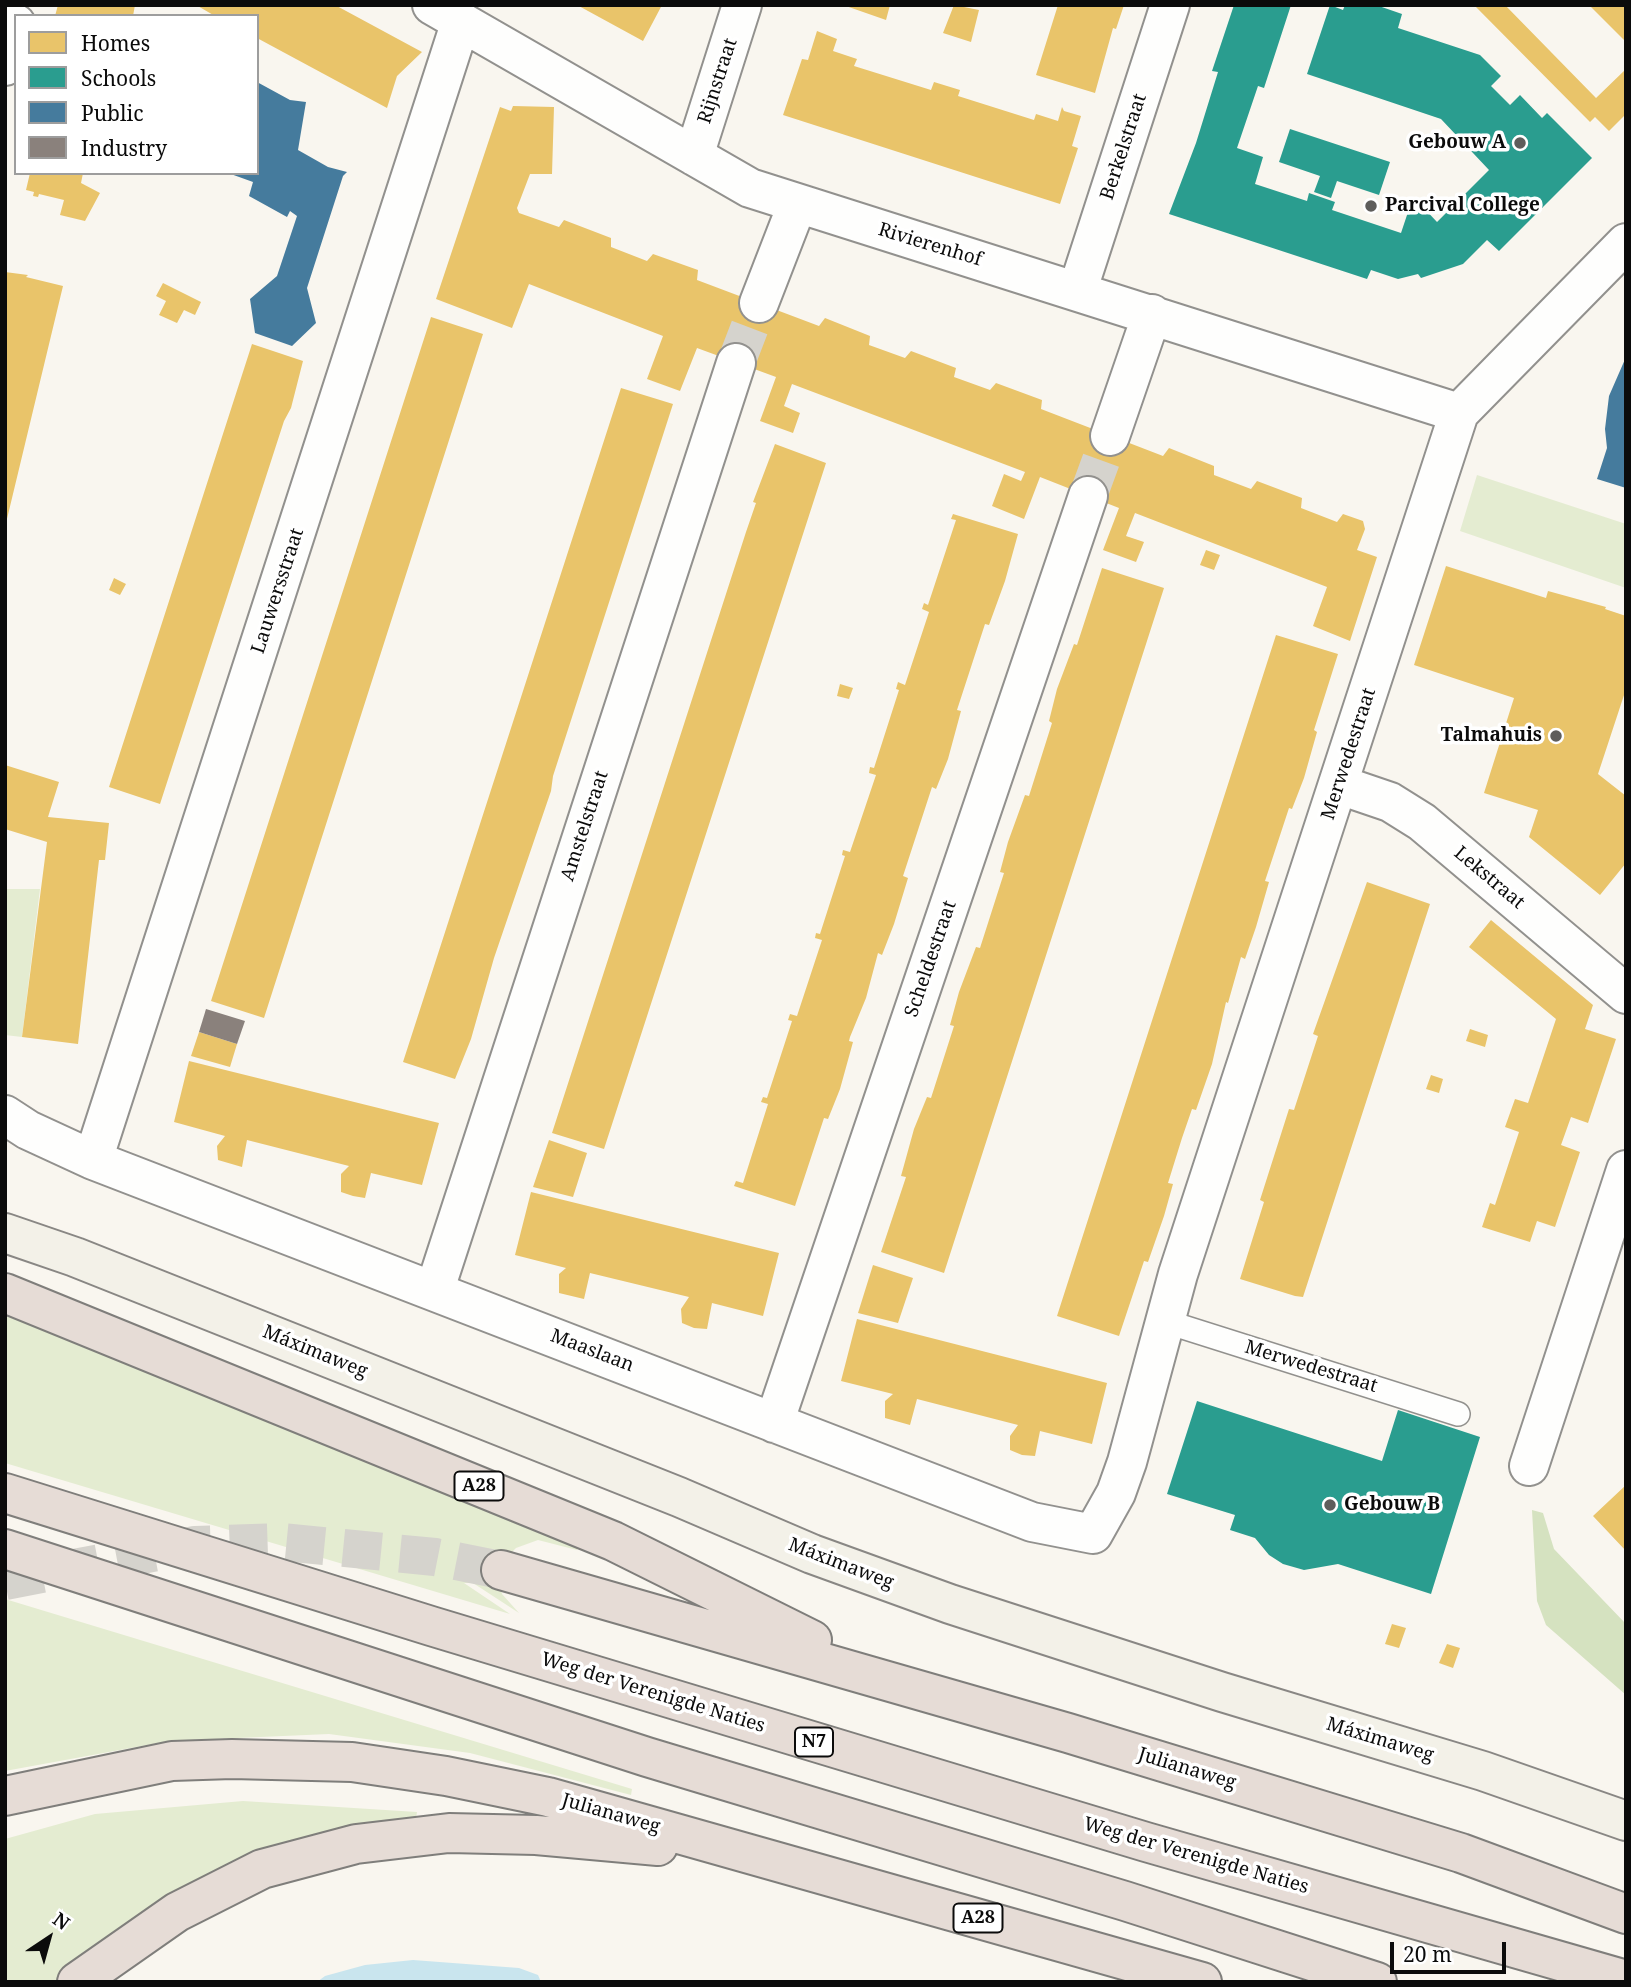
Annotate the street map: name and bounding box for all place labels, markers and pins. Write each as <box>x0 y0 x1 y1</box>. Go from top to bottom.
place label: Gebouw A <box>1408 132 1506 154</box>
marker: Gebouw A <box>1512 135 1528 151</box>
place label: Parcival College <box>1385 195 1540 217</box>
marker: Parcival College <box>1363 198 1379 214</box>
place label: Talmahuis <box>1441 725 1542 747</box>
marker: Talmahuis <box>1548 728 1564 744</box>
place label: Gebouw B <box>1344 1494 1440 1516</box>
marker: Gebouw B <box>1322 1497 1338 1513</box>

